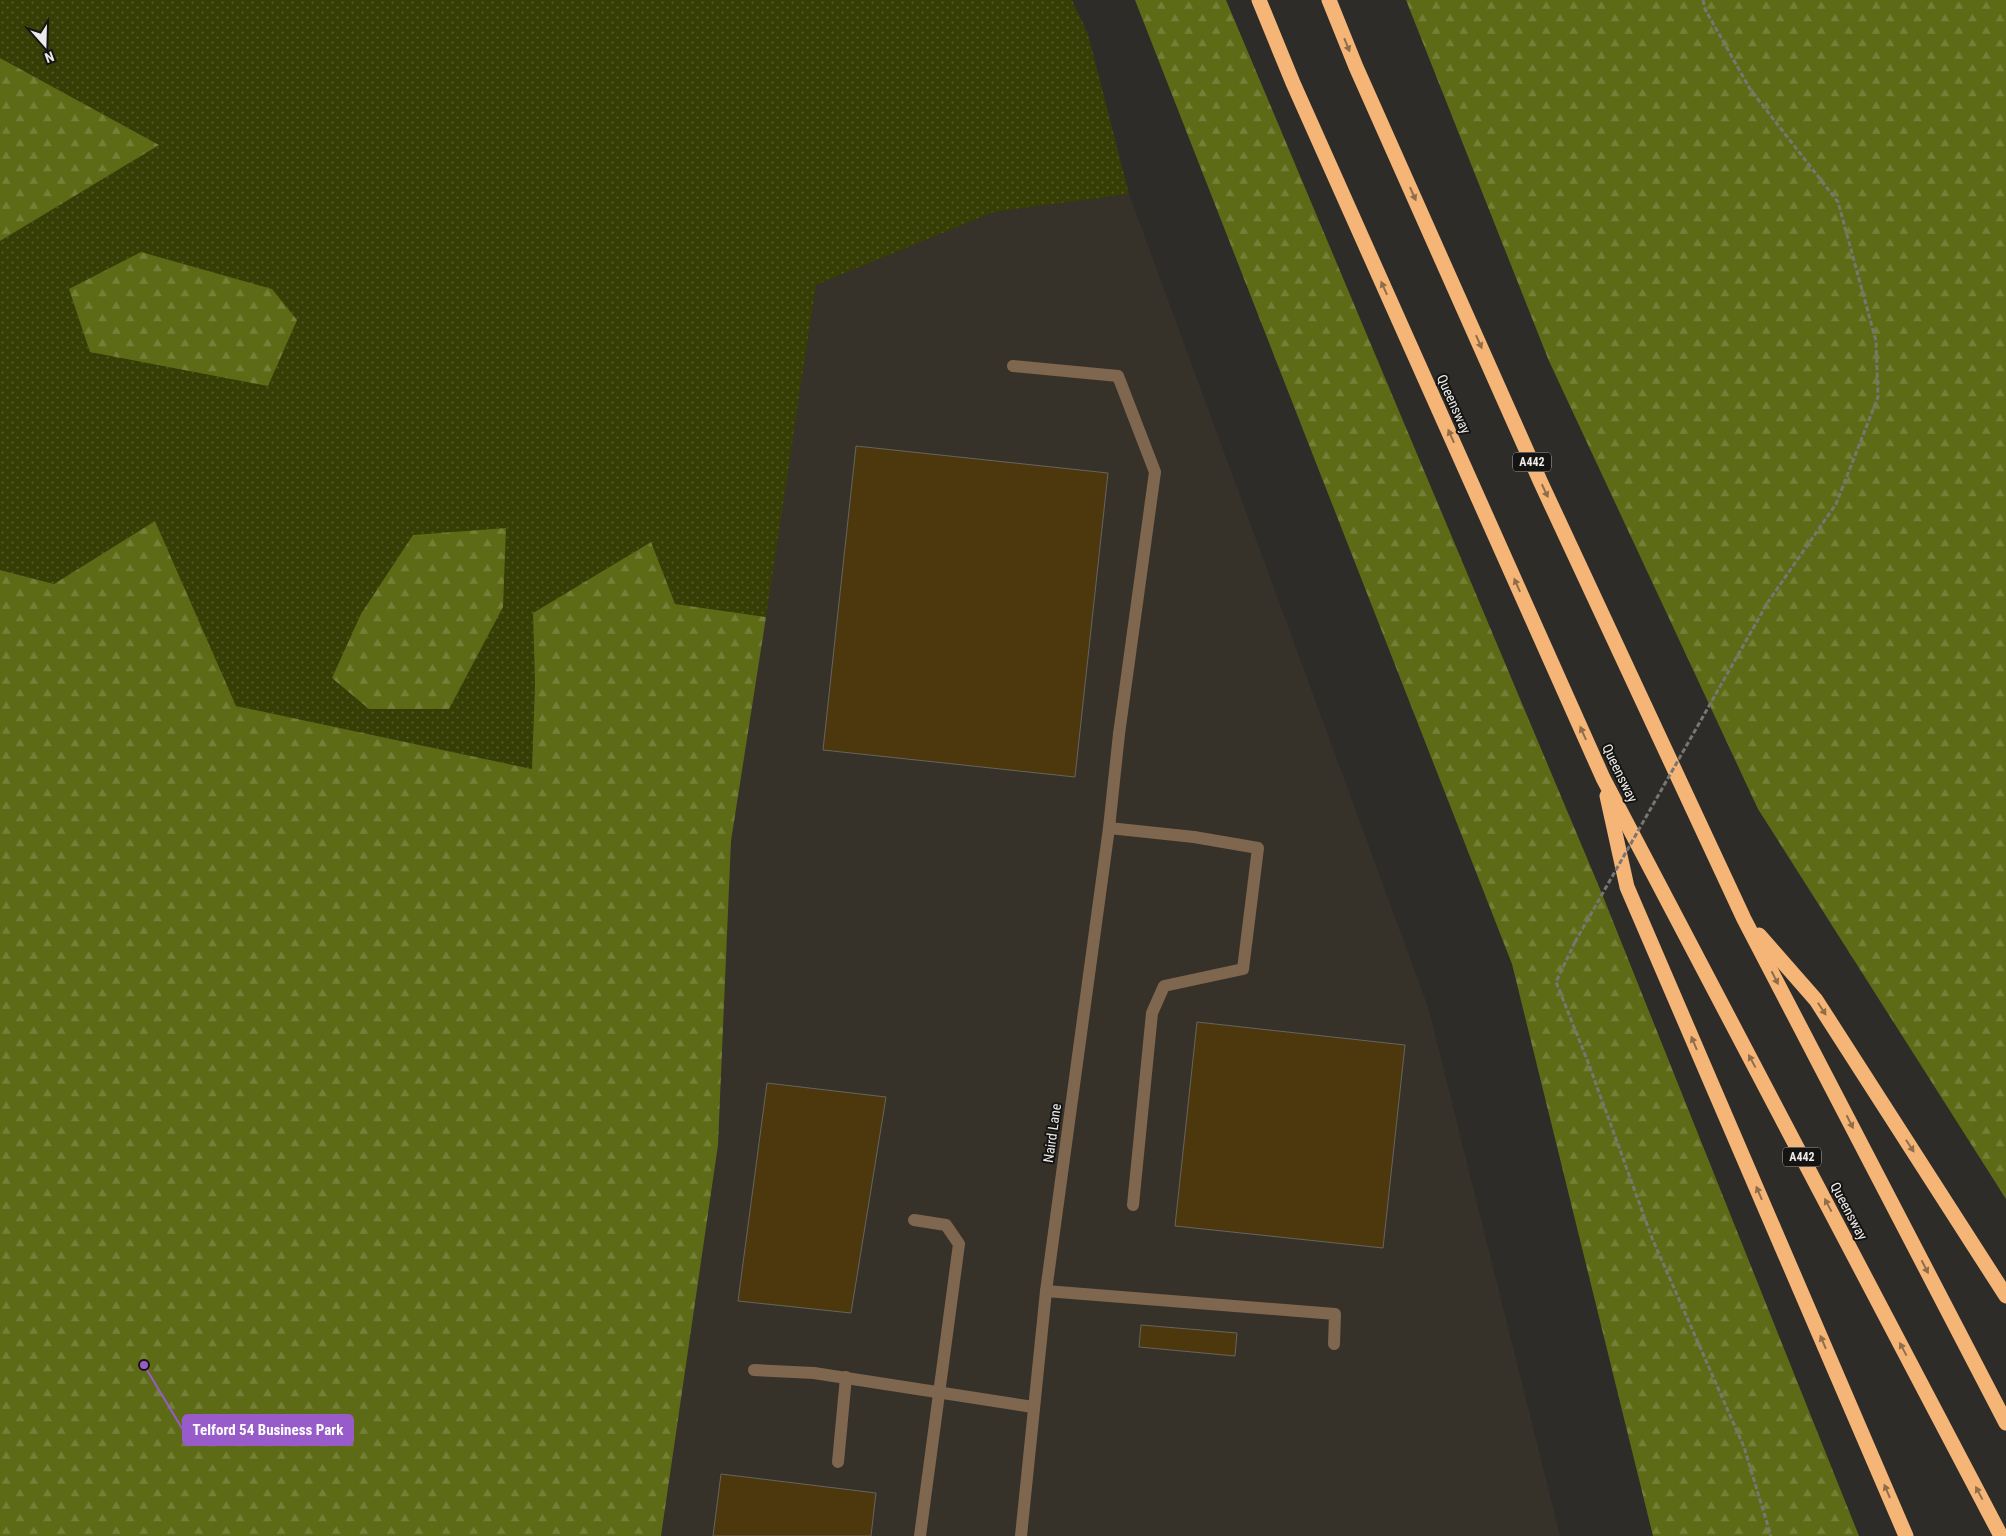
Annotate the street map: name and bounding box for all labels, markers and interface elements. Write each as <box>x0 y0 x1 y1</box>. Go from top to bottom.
north arrow <box>20 20 70 70</box>
one-way arrow <box>1343 38 1351 53</box>
text: N <box>43 48 56 66</box>
one-way arrow <box>1409 187 1417 201</box>
one-way arrow <box>1380 281 1388 295</box>
one-way arrow <box>1475 335 1483 349</box>
street label: Queensway <box>1434 372 1474 436</box>
one-way arrow <box>1446 429 1454 443</box>
road number: A442 <box>1513 452 1551 472</box>
one-way arrow <box>1541 484 1549 498</box>
one-way arrow <box>1513 578 1521 592</box>
one-way arrow <box>1579 726 1587 740</box>
street label: Queensway <box>1599 741 1641 805</box>
one-way arrow <box>1771 971 1779 985</box>
one-way arrow <box>1817 1002 1827 1015</box>
one-way arrow <box>1690 1036 1698 1051</box>
one-way arrow <box>1748 1054 1756 1068</box>
street label: Naird Lane <box>1040 1102 1064 1164</box>
one-way arrow <box>1846 1115 1854 1129</box>
one-way arrow <box>1905 1139 1914 1152</box>
road number: A442 <box>1783 1148 1821 1166</box>
street label: Queensway <box>1827 1179 1871 1243</box>
one-way arrow <box>1754 1186 1762 1200</box>
one-way arrow <box>1824 1198 1832 1212</box>
one-way arrow <box>1921 1259 1929 1274</box>
one-way arrow <box>1818 1335 1826 1349</box>
one-way arrow <box>1899 1342 1907 1356</box>
callout: Telford 54 Business Park <box>183 1415 353 1445</box>
text: Telford 54 Business Park <box>193 1421 344 1439</box>
one-way arrow <box>1883 1484 1891 1498</box>
one-way arrow <box>1975 1486 1983 1500</box>

